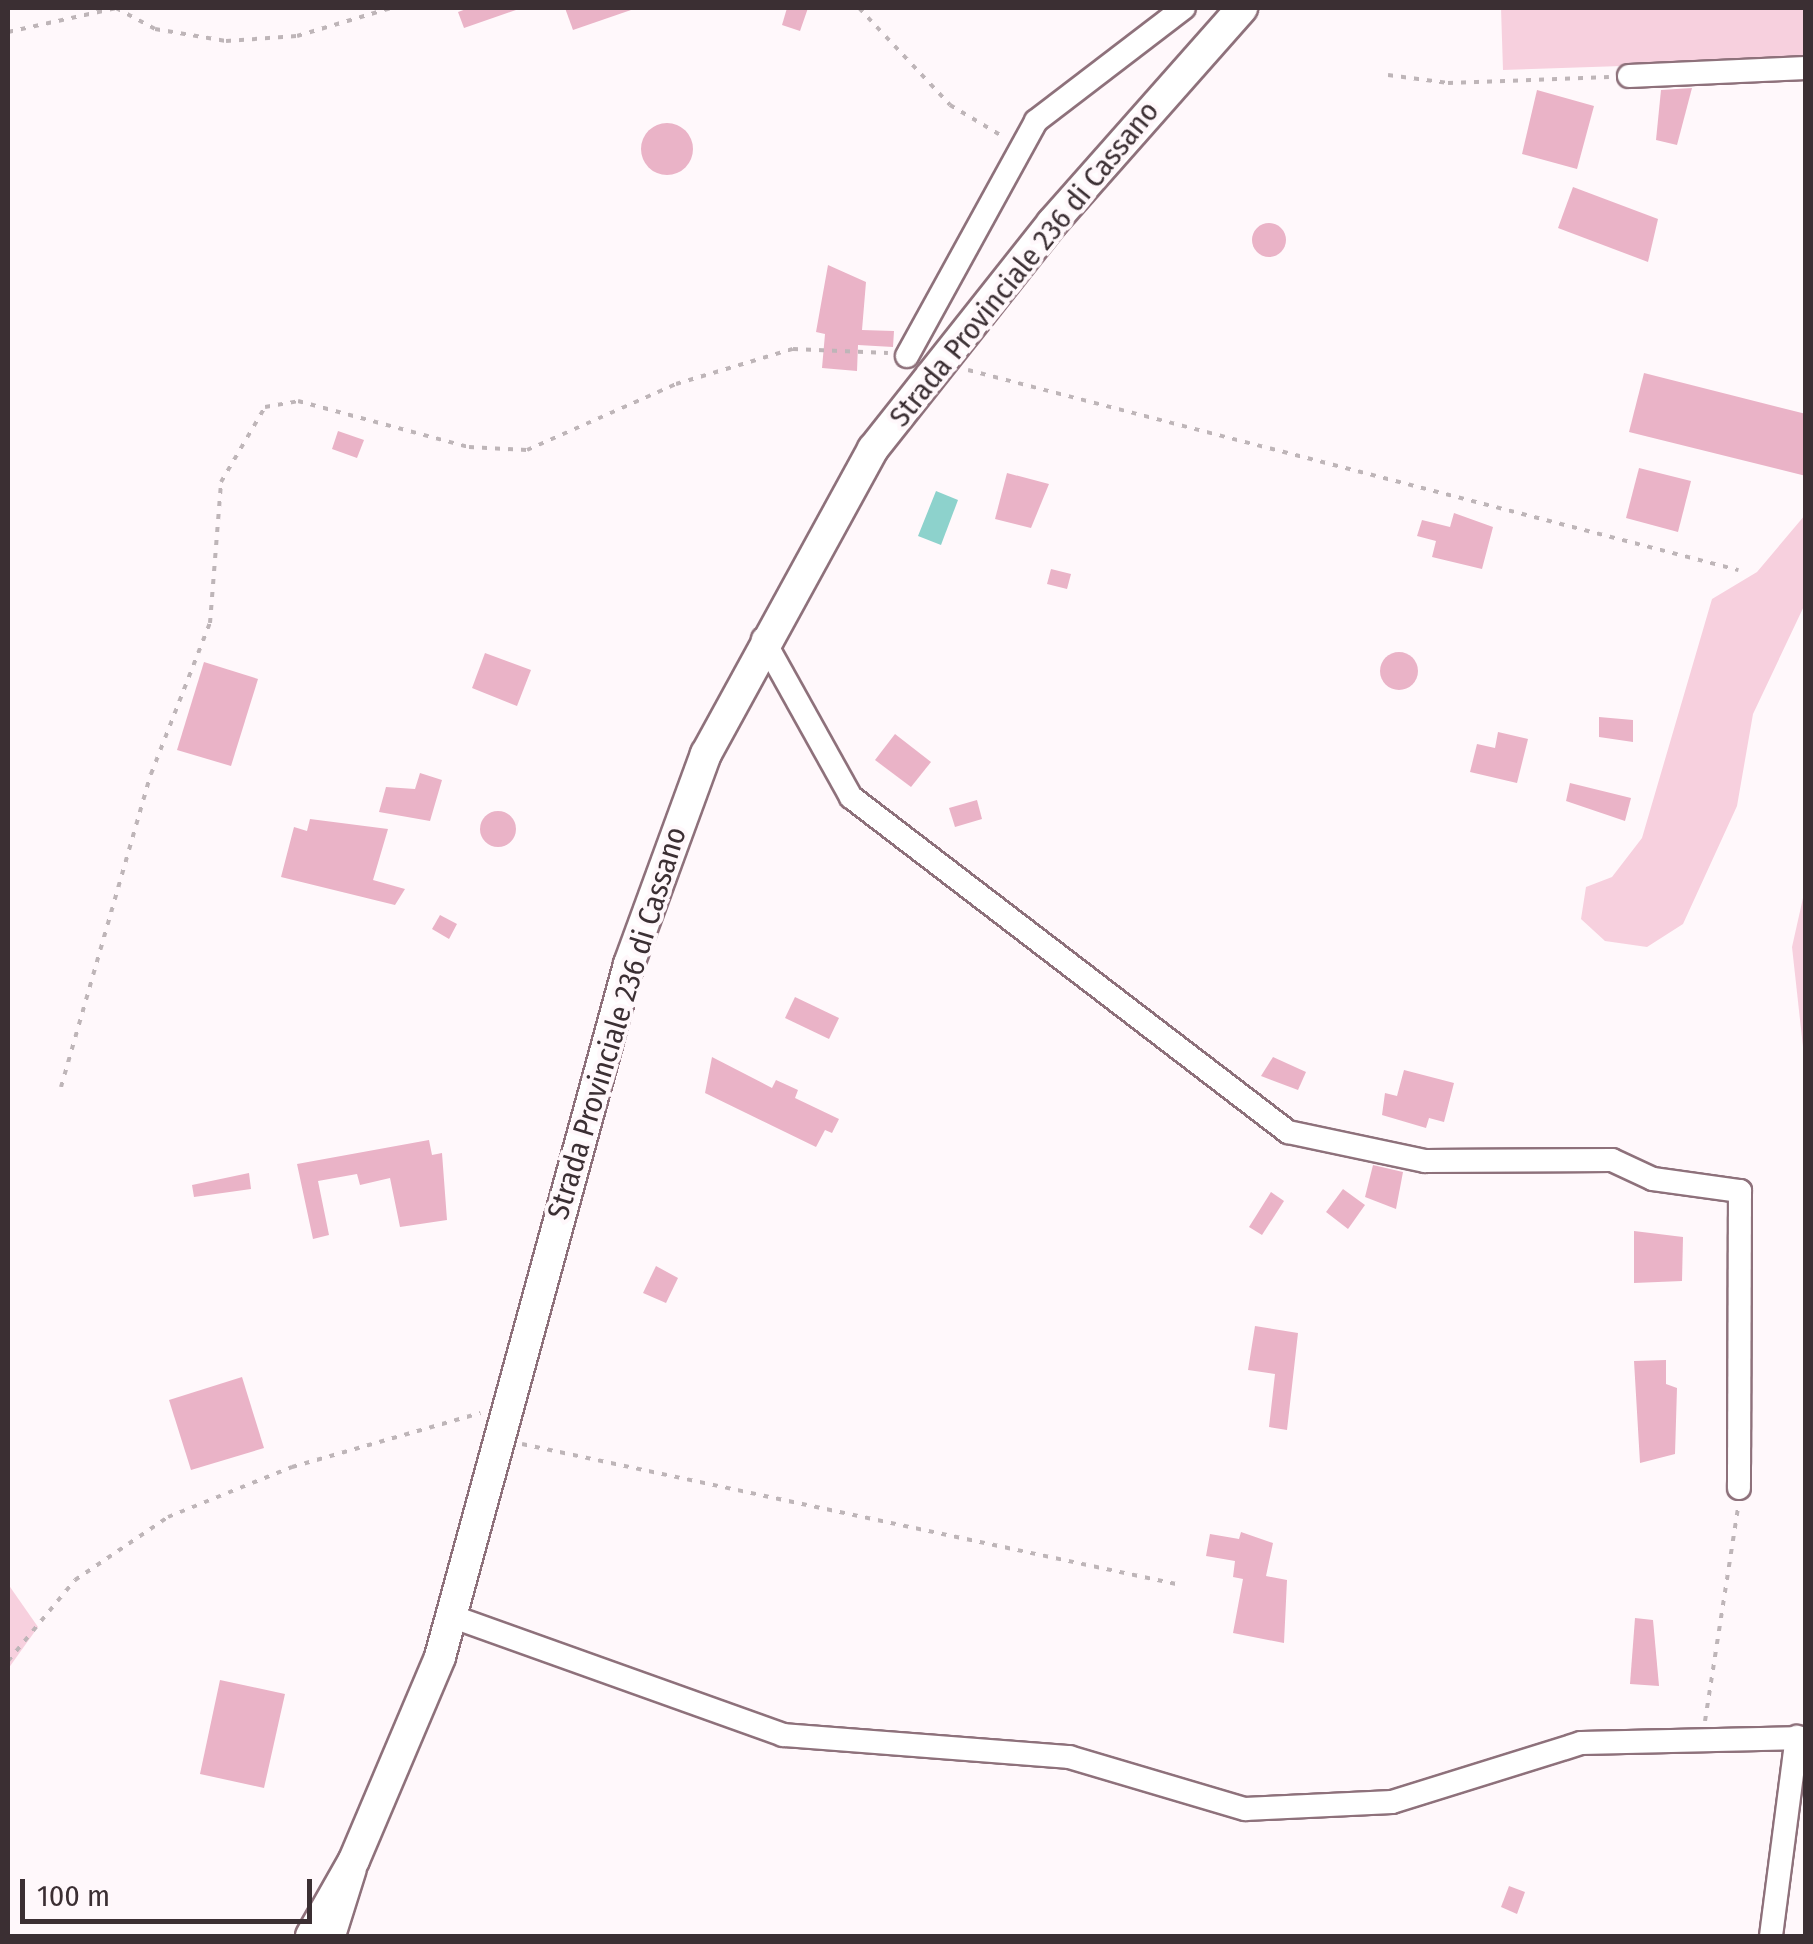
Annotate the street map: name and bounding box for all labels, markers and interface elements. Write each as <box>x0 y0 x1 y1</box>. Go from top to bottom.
street label: Strada Provinciale 236 di Cassano <box>881 94 1167 434</box>
street label: Strada Provinciale 236 di Cassano <box>540 822 694 1224</box>
scale bar <box>25 1859 318 1921</box>
text: 100 m <box>37 1878 110 1914</box>

